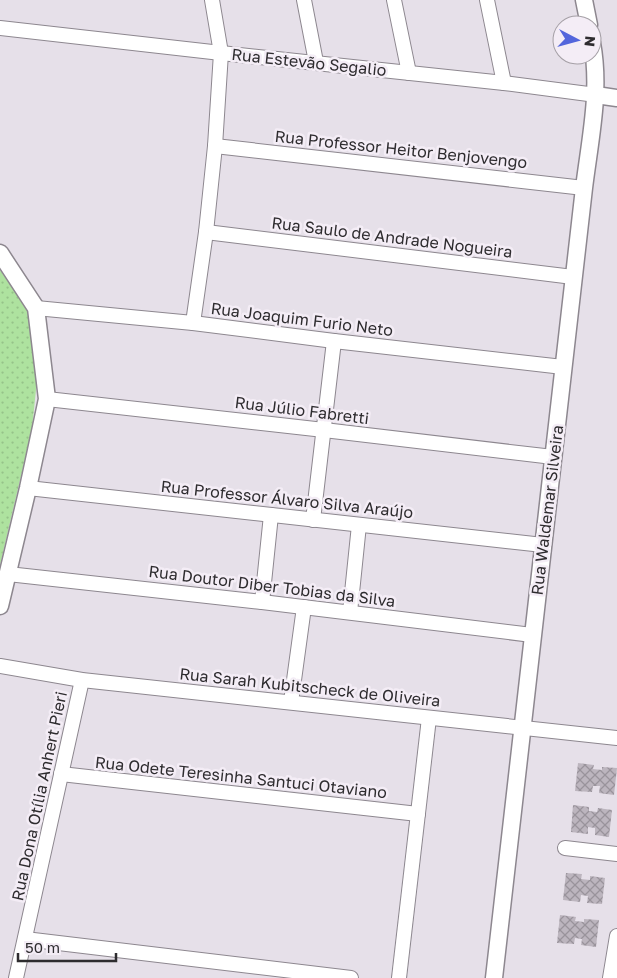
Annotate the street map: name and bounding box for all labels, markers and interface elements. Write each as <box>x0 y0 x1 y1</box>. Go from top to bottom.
north arrow <box>552 15 602 65</box>
text: N <box>581 35 599 48</box>
street label: Rua Estevão Segalio <box>231 44 387 80</box>
street label: Rua Professor Heitor Benjovengo <box>274 126 528 172</box>
street label: Rua Saulo de Andrade Nogueira <box>270 212 514 262</box>
street label: Rua Joaquim Furio Neto <box>210 298 394 340</box>
street label: Rua Júlio Fabretti <box>234 392 370 428</box>
street label: Rua Waldemar Silveira <box>527 424 567 596</box>
street label: Rua Professor Álvaro Silva Araújo <box>160 476 414 522</box>
street label: Rua Doutor Diber Tobias da Silva <box>148 561 396 611</box>
street label: Rua Sarah Kubitscheck de Oliveira <box>179 663 441 711</box>
street label: Rua Dona Otília Anhert Pieri <box>7 690 71 902</box>
street label: Rua Odete Teresinha Santuci Otaviano <box>94 752 388 802</box>
scale bar <box>18 930 115 962</box>
text: 50 m <box>25 938 60 956</box>

